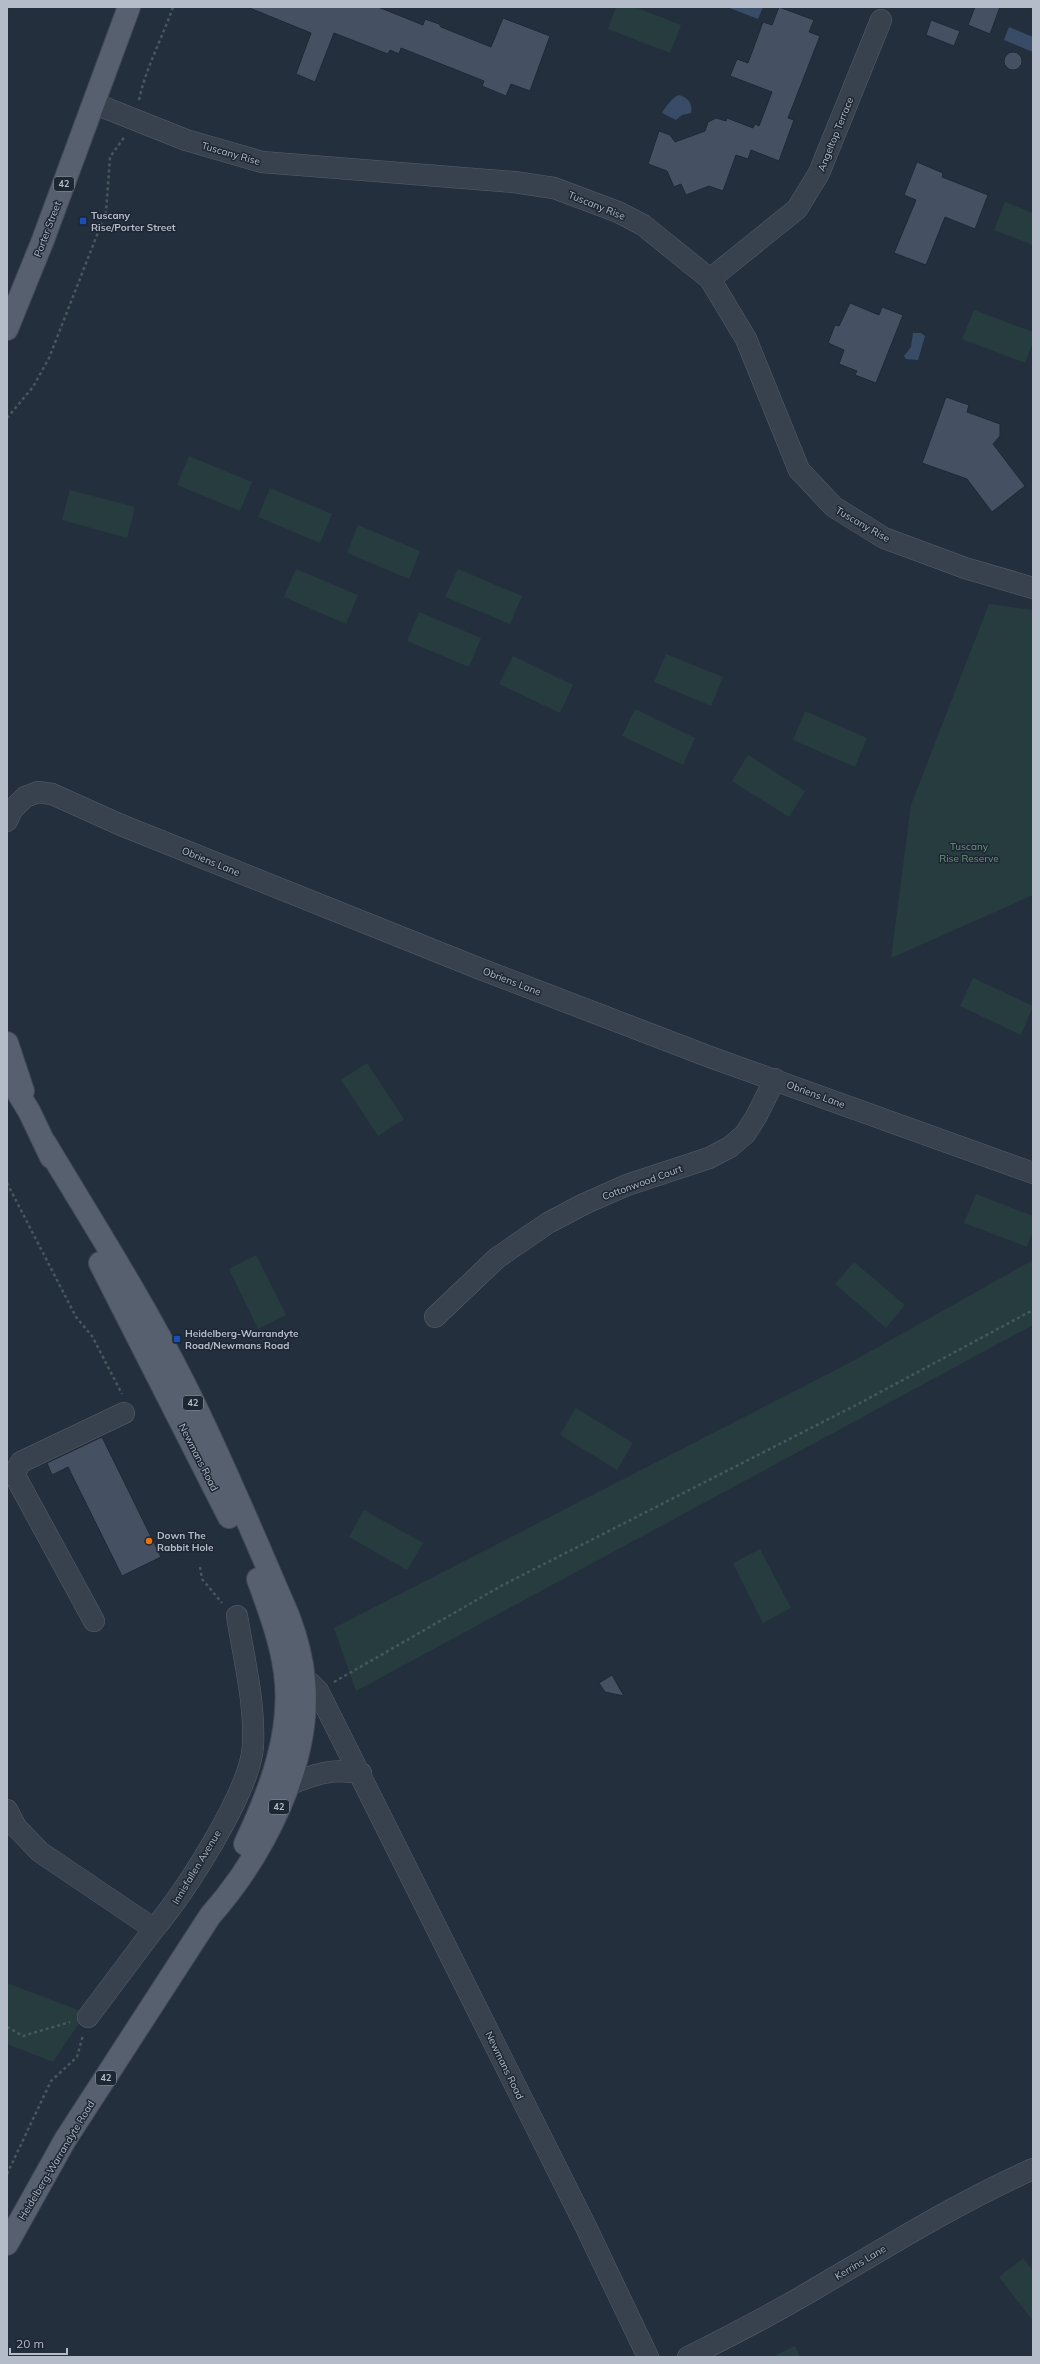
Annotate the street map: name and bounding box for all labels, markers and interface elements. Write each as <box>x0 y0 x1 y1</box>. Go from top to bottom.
street label: Angeltop Terrace <box>815 95 856 173</box>
street label: Tuscany Rise <box>200 139 262 168</box>
road number: 42 <box>54 177 74 191</box>
street label: Tuscany Rise <box>566 188 627 223</box>
street label: Porter Street <box>31 199 64 259</box>
place label: Tuscany Rise/Porter Street <box>91 209 176 234</box>
marker: Tuscany Rise/Porter Street <box>78 216 88 226</box>
street label: Tuscany Rise <box>833 504 892 545</box>
park label: Tuscany Rise Reserve <box>939 840 999 865</box>
street label: Obriens Lane <box>180 844 242 879</box>
street label: Obriens Lane <box>481 964 543 999</box>
street label: Obriens Lane <box>785 1078 847 1111</box>
street label: Cottonwood Court <box>600 1162 685 1203</box>
place label: Heidelberg-Warrandyte Road/Newmans Road <box>185 1327 299 1352</box>
marker: Heidelberg-Warrandyte Road/Newmans Road <box>172 1334 182 1344</box>
road number: 42 <box>183 1396 203 1410</box>
street label: Newmans Road <box>176 1421 221 1493</box>
place label: Down The Rabbit Hole <box>157 1529 214 1554</box>
marker: Down The Rabbit Hole <box>144 1536 154 1546</box>
road number: 42 <box>269 1800 289 1814</box>
street label: Innisfallen Avenue <box>169 1828 224 1907</box>
street label: Newmans Road <box>482 2029 527 2101</box>
road number: 42 <box>96 2071 116 2085</box>
street label: Heidelberg-Warrandyte Road <box>16 2098 97 2222</box>
street label: Kerrins Lane <box>832 2242 888 2283</box>
scale bar <box>10 2330 67 2356</box>
text: 20 m <box>16 2336 44 2351</box>

